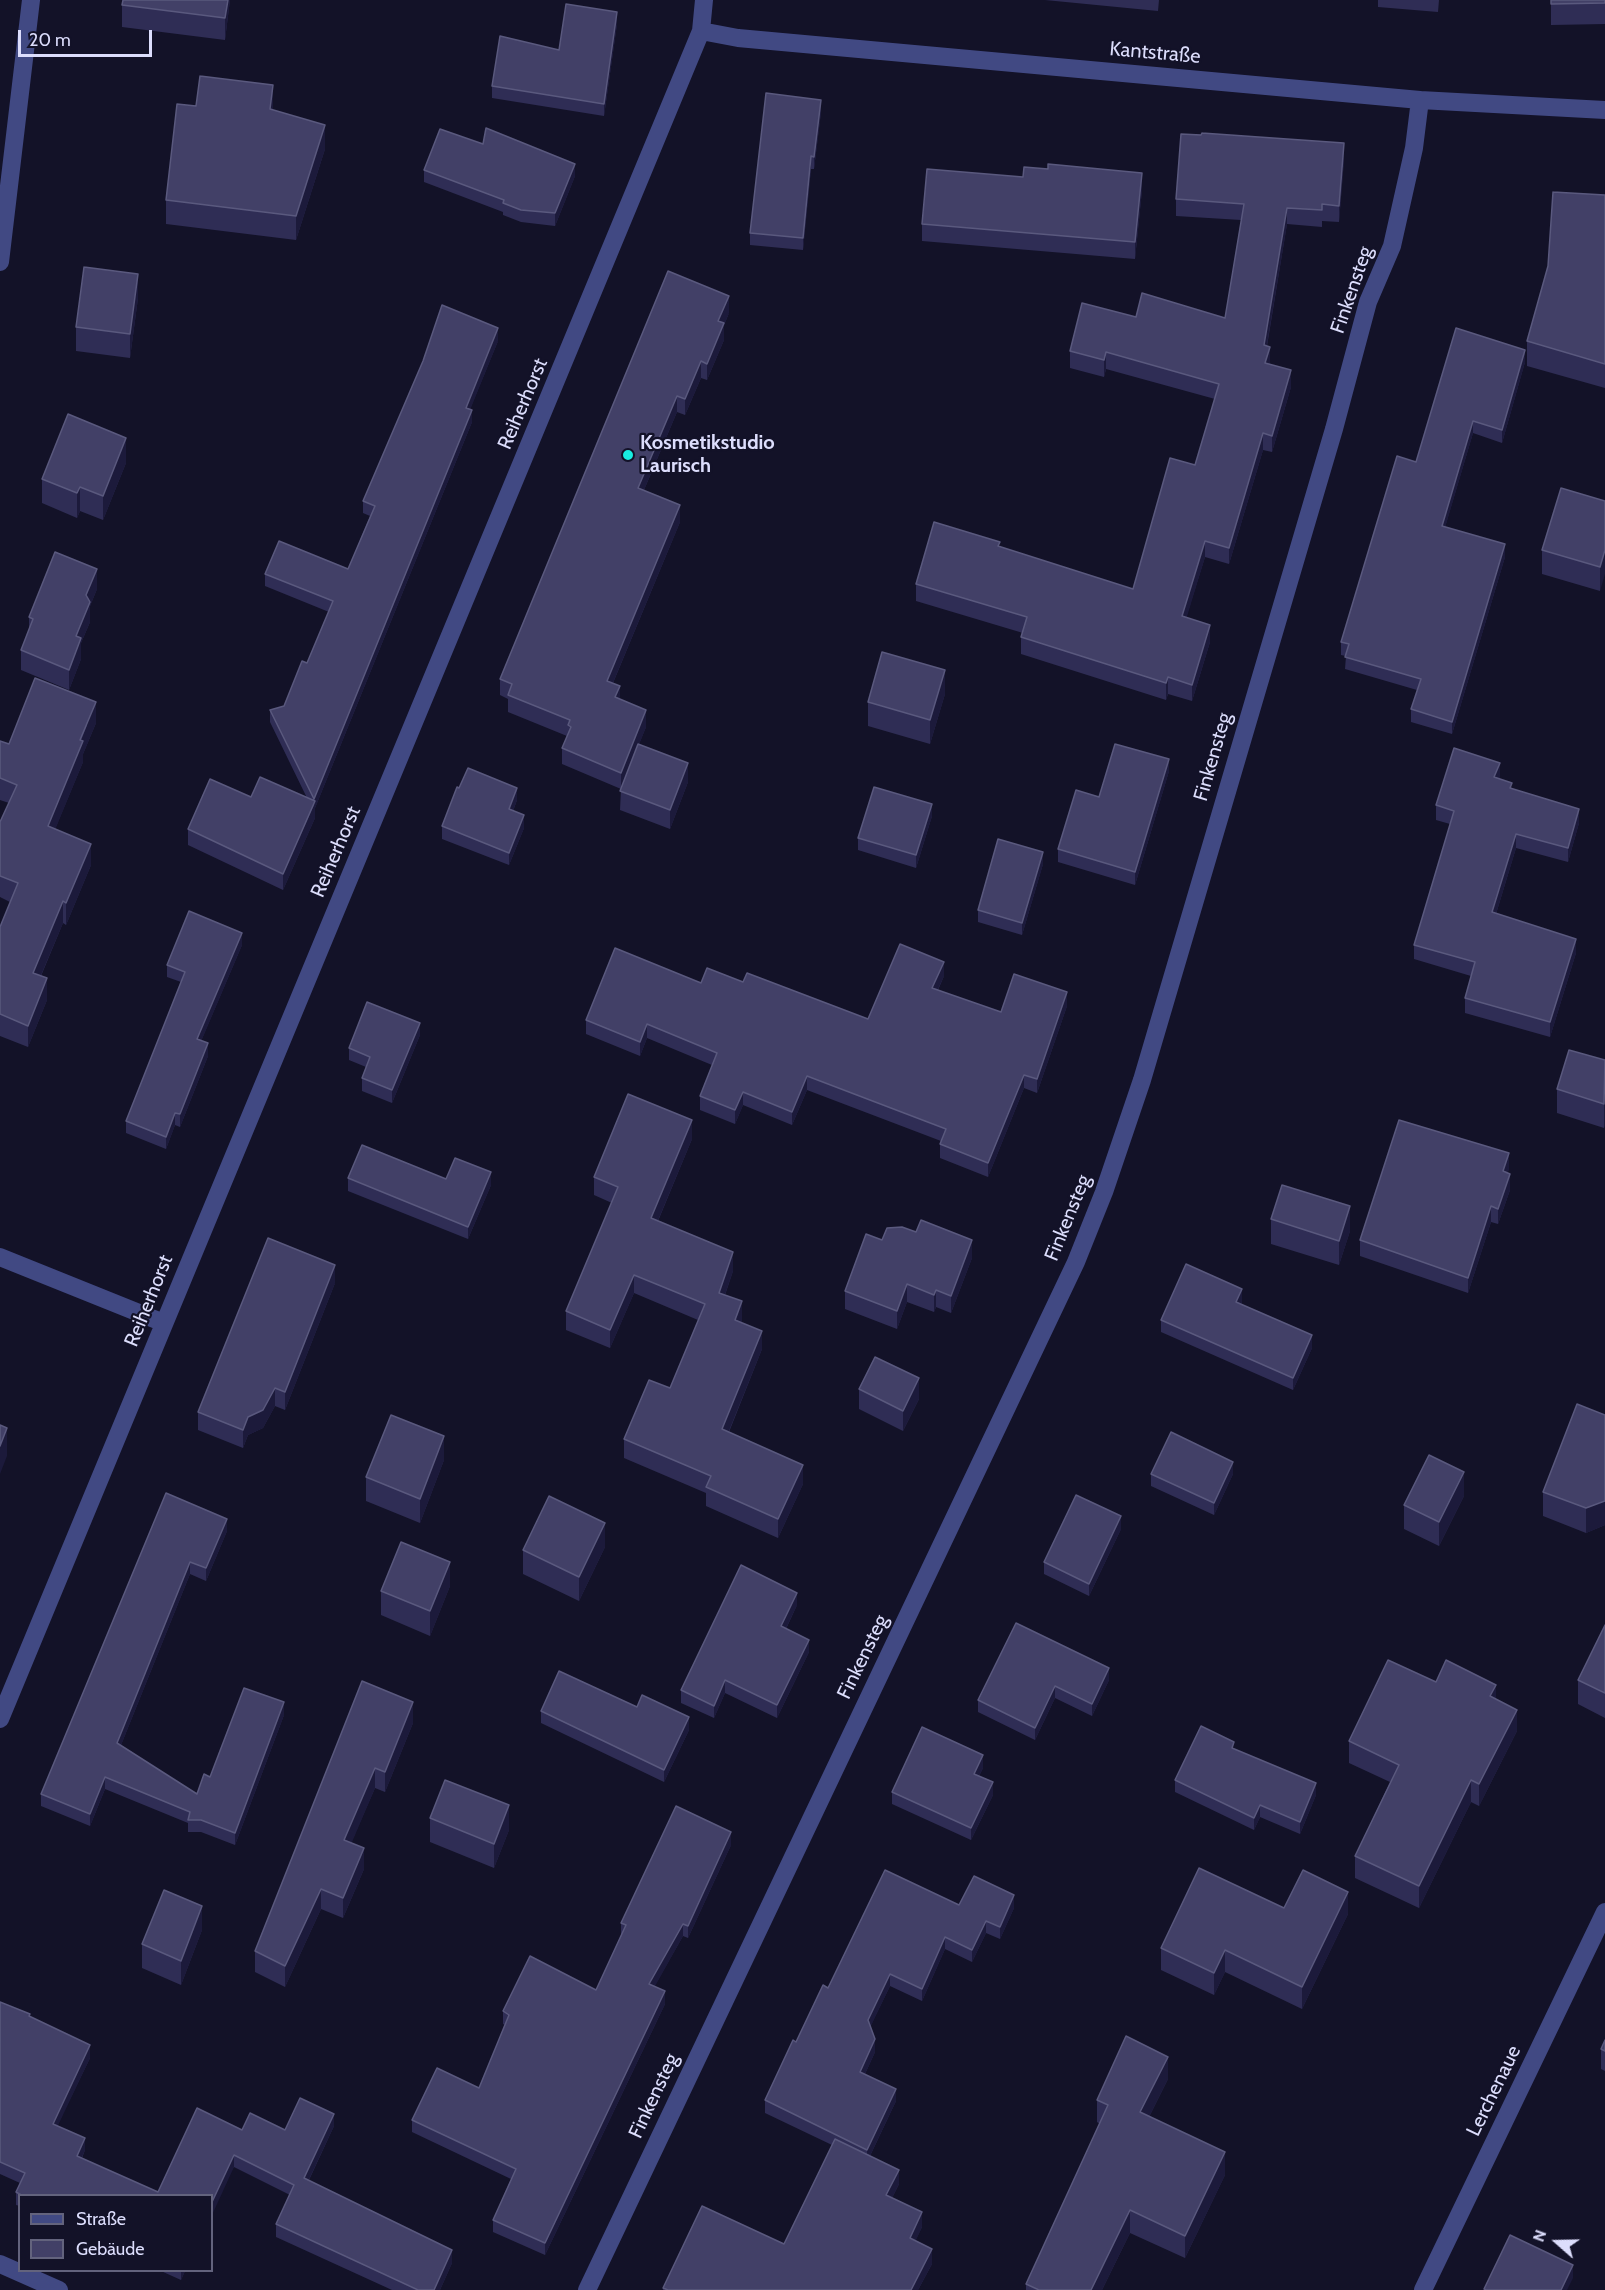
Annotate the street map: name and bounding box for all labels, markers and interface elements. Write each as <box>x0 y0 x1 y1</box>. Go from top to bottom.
scale bar <box>21 18 154 56</box>
text: 20 m <box>29 29 71 51</box>
street label: Kantstraße <box>1109 37 1201 69</box>
street label: Finkensteg <box>1326 243 1378 337</box>
street label: Reiherhorst <box>493 355 553 453</box>
place label: Kosmetikstudio Laurisch <box>640 431 775 478</box>
marker: Kosmetikstudio Laurisch <box>621 448 635 462</box>
street label: Finkensteg <box>1189 710 1237 804</box>
street label: Reiherhorst <box>306 803 366 901</box>
street label: Finkensteg <box>1040 1171 1096 1265</box>
street label: Reiherhorst <box>120 1252 178 1350</box>
street label: Finkensteg <box>832 1611 894 1703</box>
street label: Lerchenaue <box>1462 2042 1526 2140</box>
street label: Finkensteg <box>624 2050 684 2142</box>
legend <box>18 2194 213 2272</box>
text: Straße <box>76 2208 126 2230</box>
north arrow <box>1527 2212 1587 2272</box>
text: N <box>1529 2227 1550 2244</box>
text: Gebäude <box>76 2238 145 2260</box>

